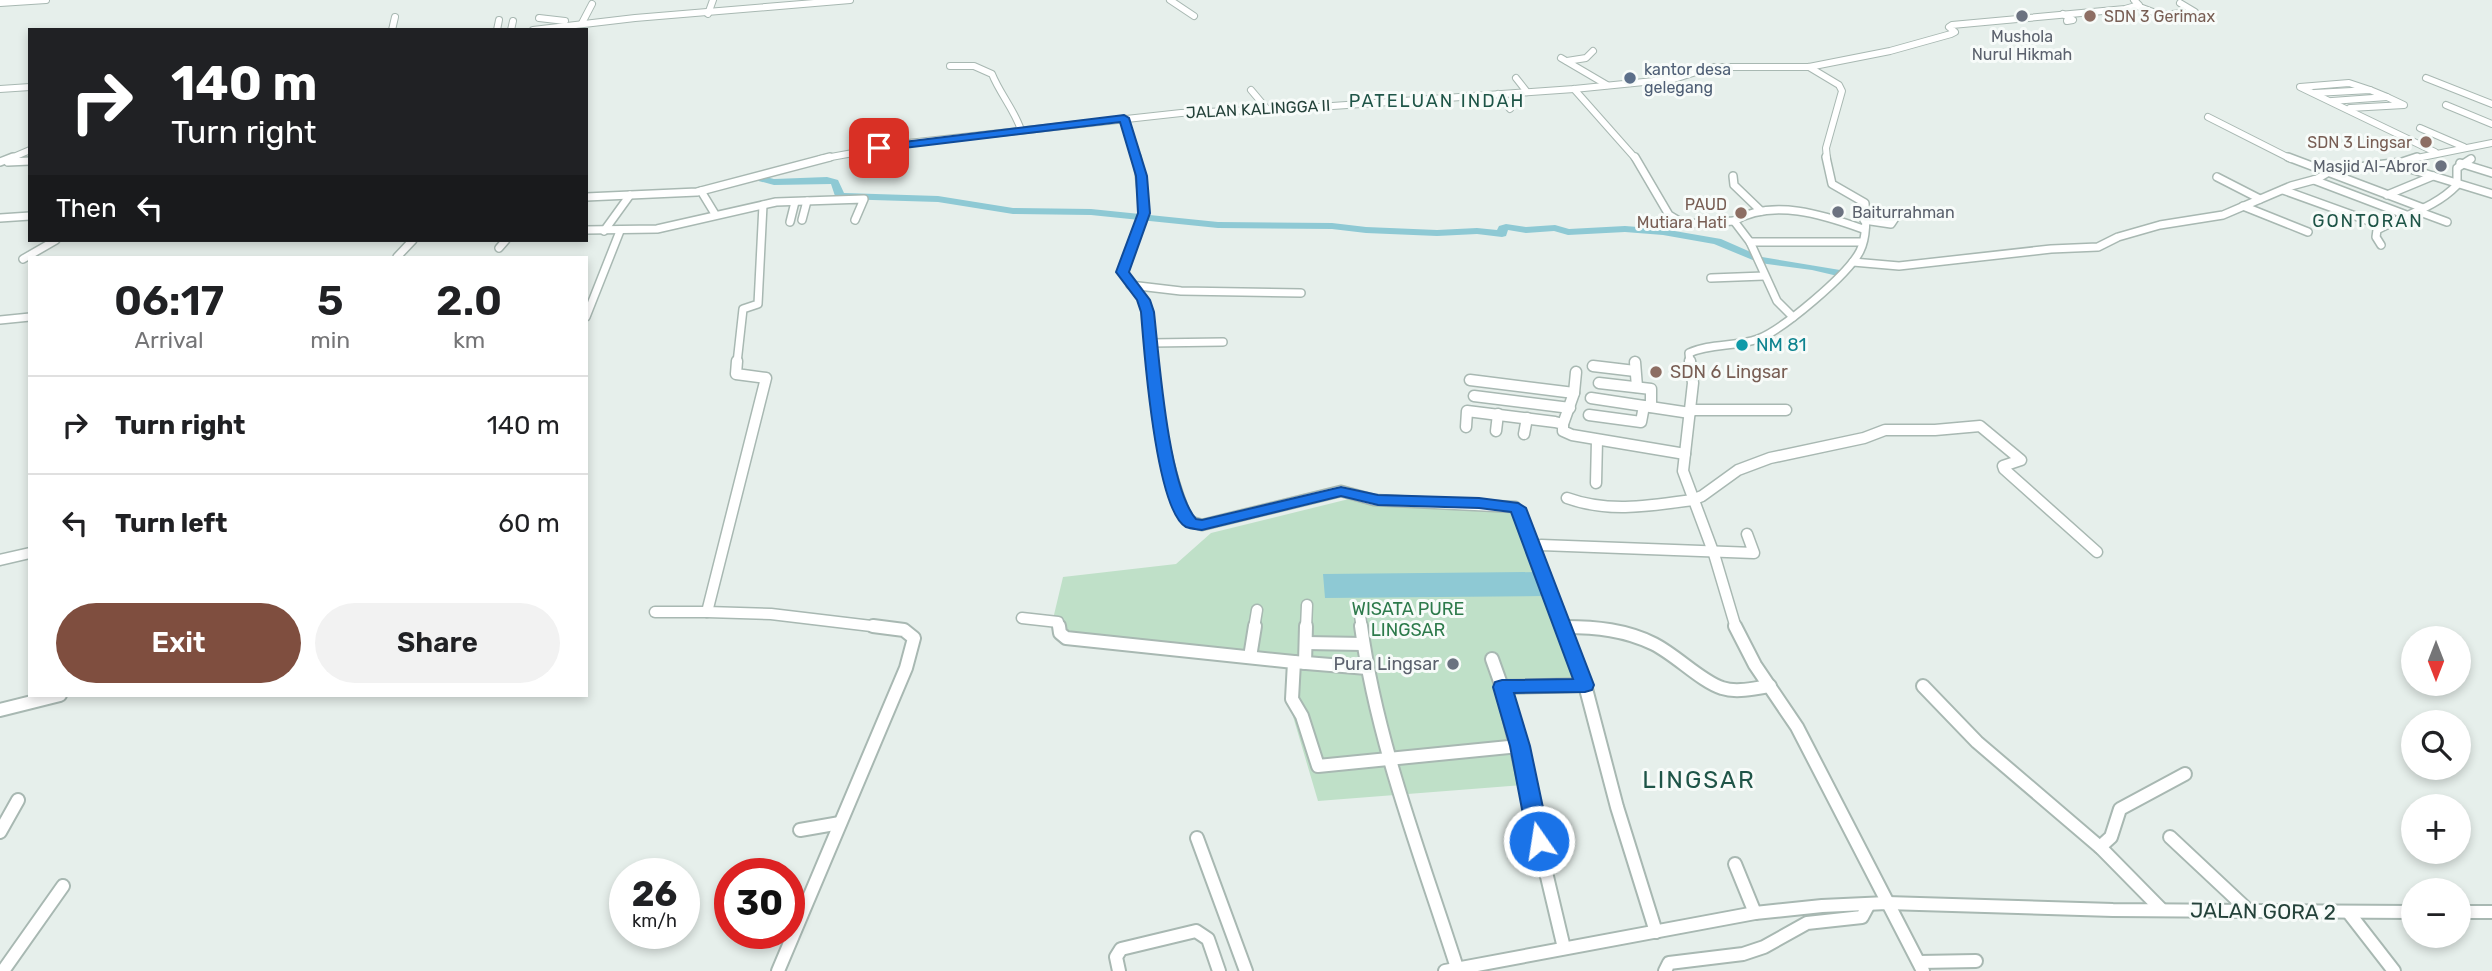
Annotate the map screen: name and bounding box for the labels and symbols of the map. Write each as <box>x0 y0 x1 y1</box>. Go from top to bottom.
place label: SDN 3 Gerimax <box>2104 7 2215 26</box>
marker: Mushola Nurul Hikmah <box>2014 8 2030 24</box>
marker: SDN 3 Gerimax <box>2082 8 2098 24</box>
place label: Mushola Nurul Hikmah <box>1972 27 2072 64</box>
place label: kantor desa gelegang <box>1644 60 1731 97</box>
marker: kantor desa gelegang <box>1622 70 1638 86</box>
district label: PATELUAN INDAH <box>1349 90 1525 112</box>
street label: JALAN KALINGGA II <box>1185 96 1331 122</box>
pin <box>849 118 909 178</box>
place label: SDN 3 Lingsar <box>2307 133 2412 152</box>
marker: SDN 3 Lingsar <box>2418 134 2434 150</box>
place label: Masjid Al-Abror <box>2313 157 2427 176</box>
marker: Masjid Al-Abror <box>2433 158 2449 174</box>
place label: PAUD Mutiara Hati <box>1637 195 1727 232</box>
place label: Baiturrahman <box>1852 203 1955 222</box>
marker: Baiturrahman <box>1830 204 1846 220</box>
marker: PAUD Mutiara Hati <box>1733 205 1749 221</box>
district label: GONTORAN <box>2312 210 2424 232</box>
place label: NM 81 <box>1756 334 1806 356</box>
marker: NM 81 <box>1734 337 1750 353</box>
place label: SDN 6 Lingsar <box>1670 361 1788 383</box>
marker: SDN 6 Lingsar <box>1648 364 1664 380</box>
park label: WISATA PURE LINGSAR <box>1351 598 1465 641</box>
north arrow <box>2401 626 2471 696</box>
place label: Pura Lingsar <box>1333 653 1439 675</box>
marker: Pura Lingsar <box>1445 656 1461 672</box>
district label: LINGSAR <box>1642 766 1756 794</box>
position arrow <box>1502 804 1576 878</box>
speed limit sign: 30 <box>714 858 805 949</box>
street label: JALAN GORA 2 <box>2190 897 2336 925</box>

